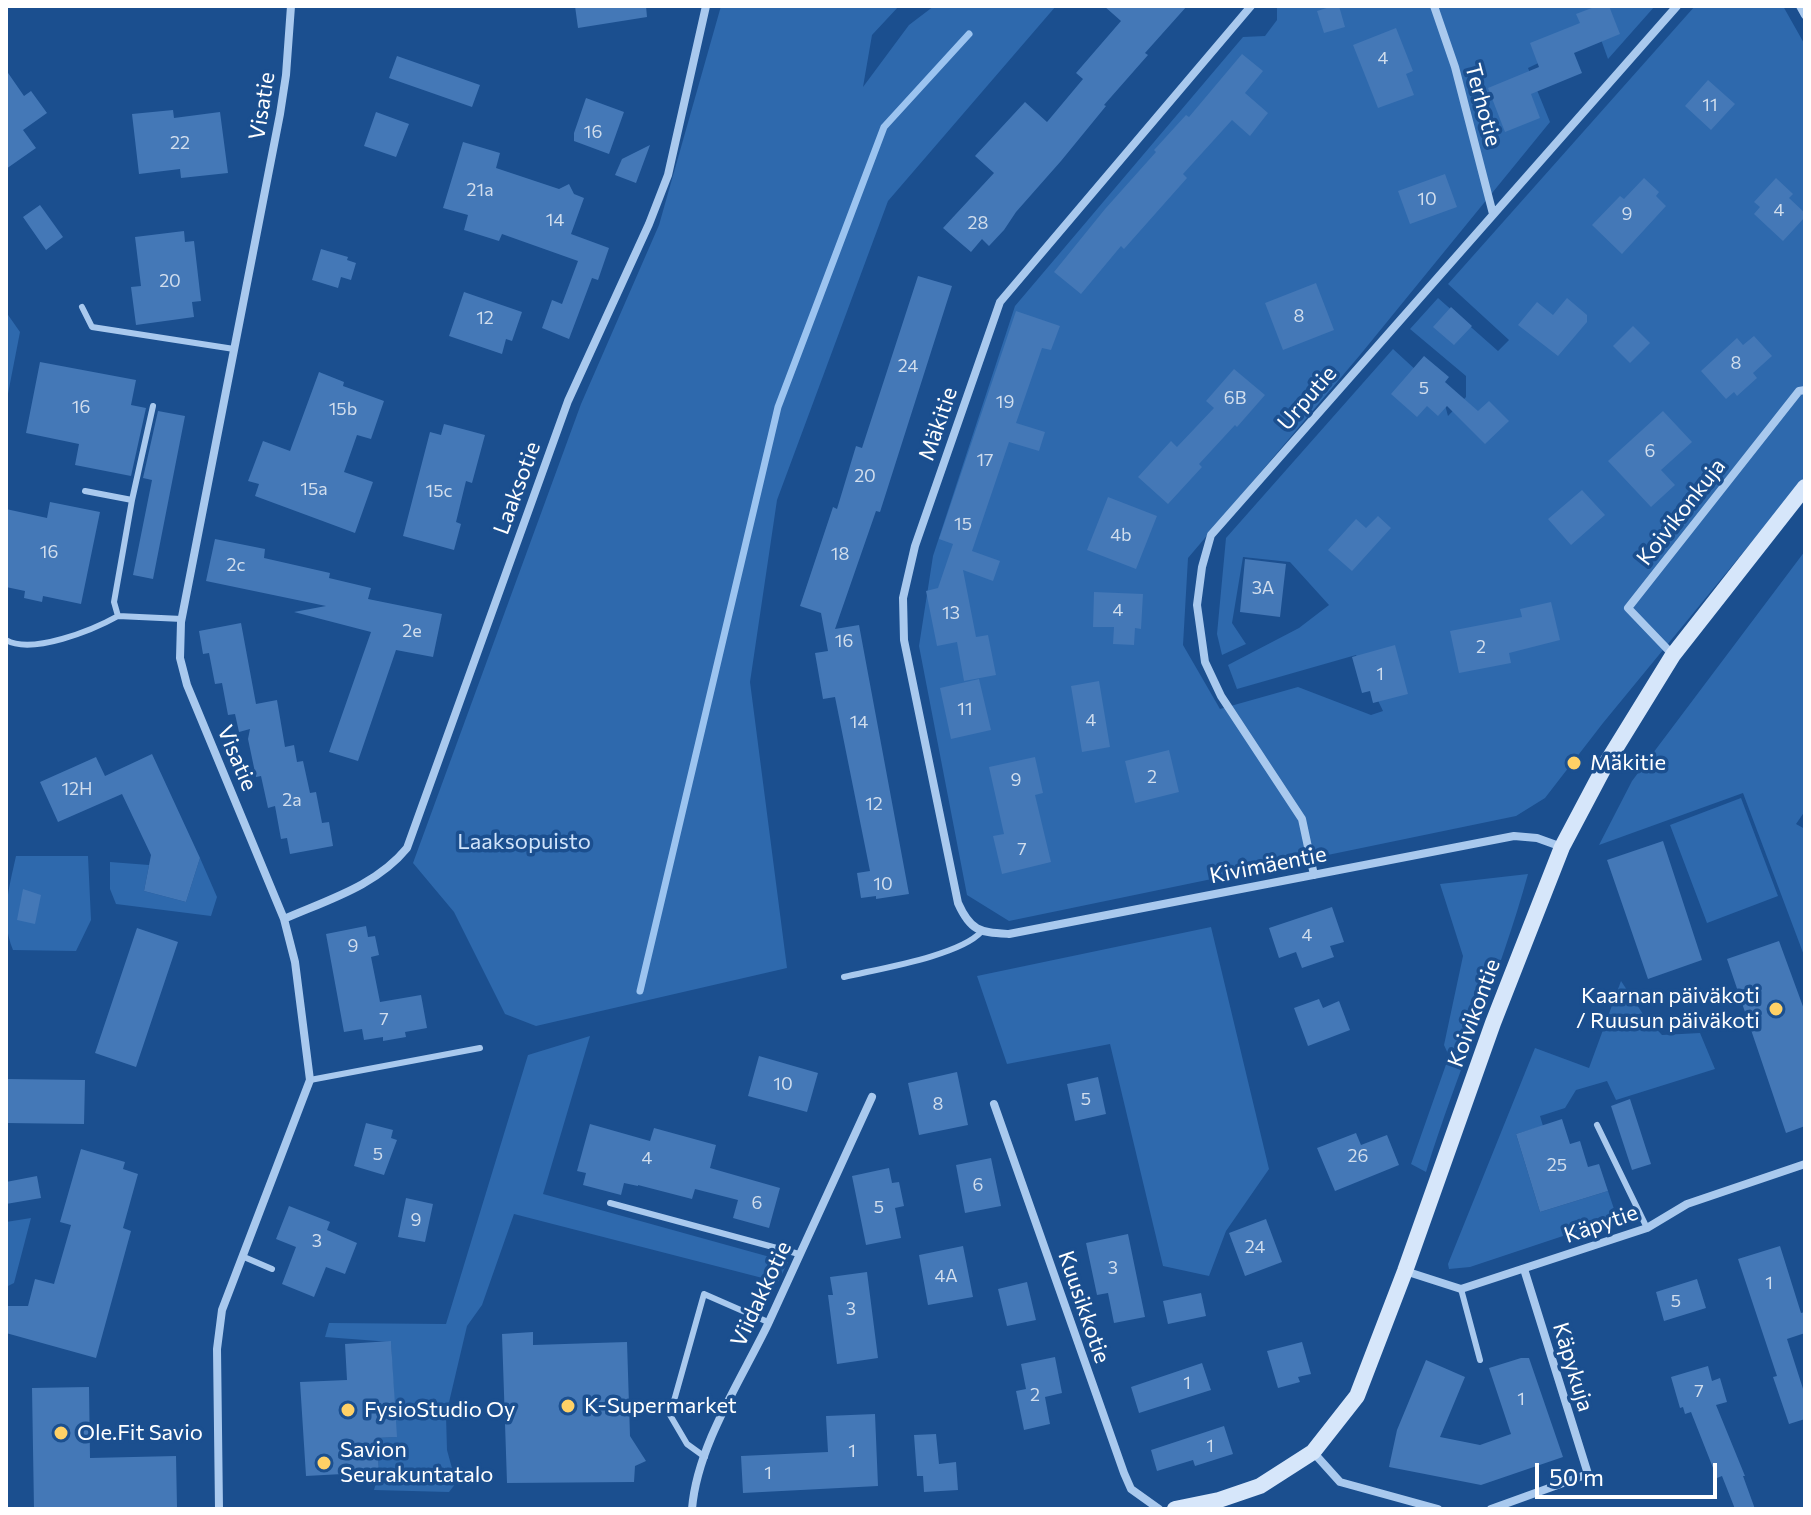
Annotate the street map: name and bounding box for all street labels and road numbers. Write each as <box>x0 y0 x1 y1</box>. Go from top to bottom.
street label: Terhotie <box>1459 61 1507 149</box>
street label: Visatie <box>244 70 280 142</box>
street label: Urputie <box>1272 360 1342 436</box>
street label: Mäkitie <box>913 384 963 464</box>
street label: Laaksotie <box>488 438 546 538</box>
street label: Koivikonkuja <box>1631 453 1731 571</box>
street label: Visatie <box>211 721 263 795</box>
street label: Kivimäentie <box>1207 841 1329 889</box>
street label: Koivikontie <box>1442 955 1506 1071</box>
street label: Käpytie <box>1561 1199 1641 1249</box>
street label: Viidakkotie <box>725 1237 797 1351</box>
street label: Kuusikkotie <box>1052 1247 1116 1367</box>
street label: Käpykuja <box>1547 1319 1599 1415</box>

